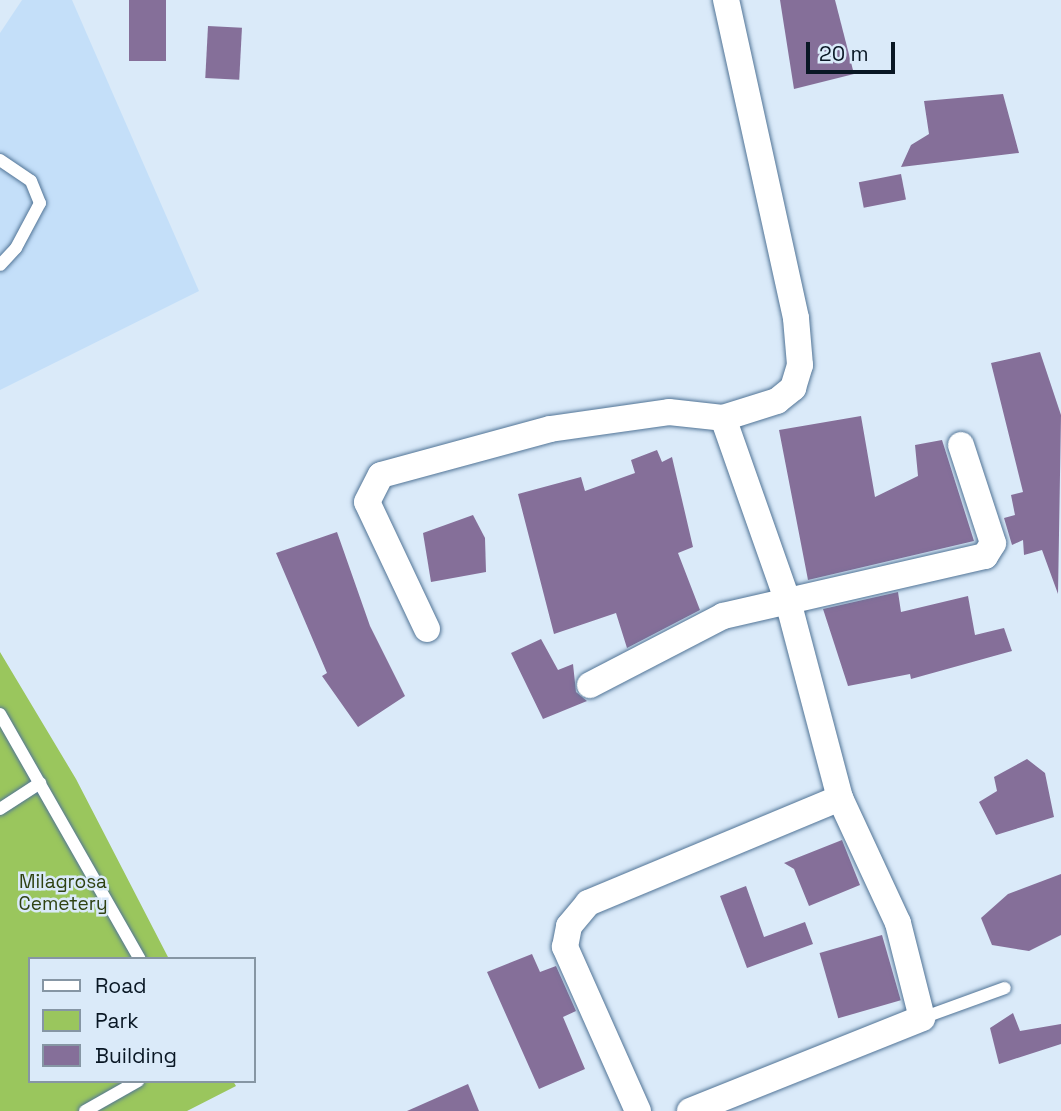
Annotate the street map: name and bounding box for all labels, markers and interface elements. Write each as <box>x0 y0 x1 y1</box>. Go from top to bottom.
scale bar <box>809 28 898 72</box>
text: 20 m <box>819 40 869 67</box>
park label: Milagrosa Cemetery <box>18 871 108 915</box>
legend <box>28 957 256 1083</box>
text: Road <box>95 972 147 999</box>
text: Park <box>95 1007 139 1034</box>
text: Building <box>95 1042 177 1069</box>

